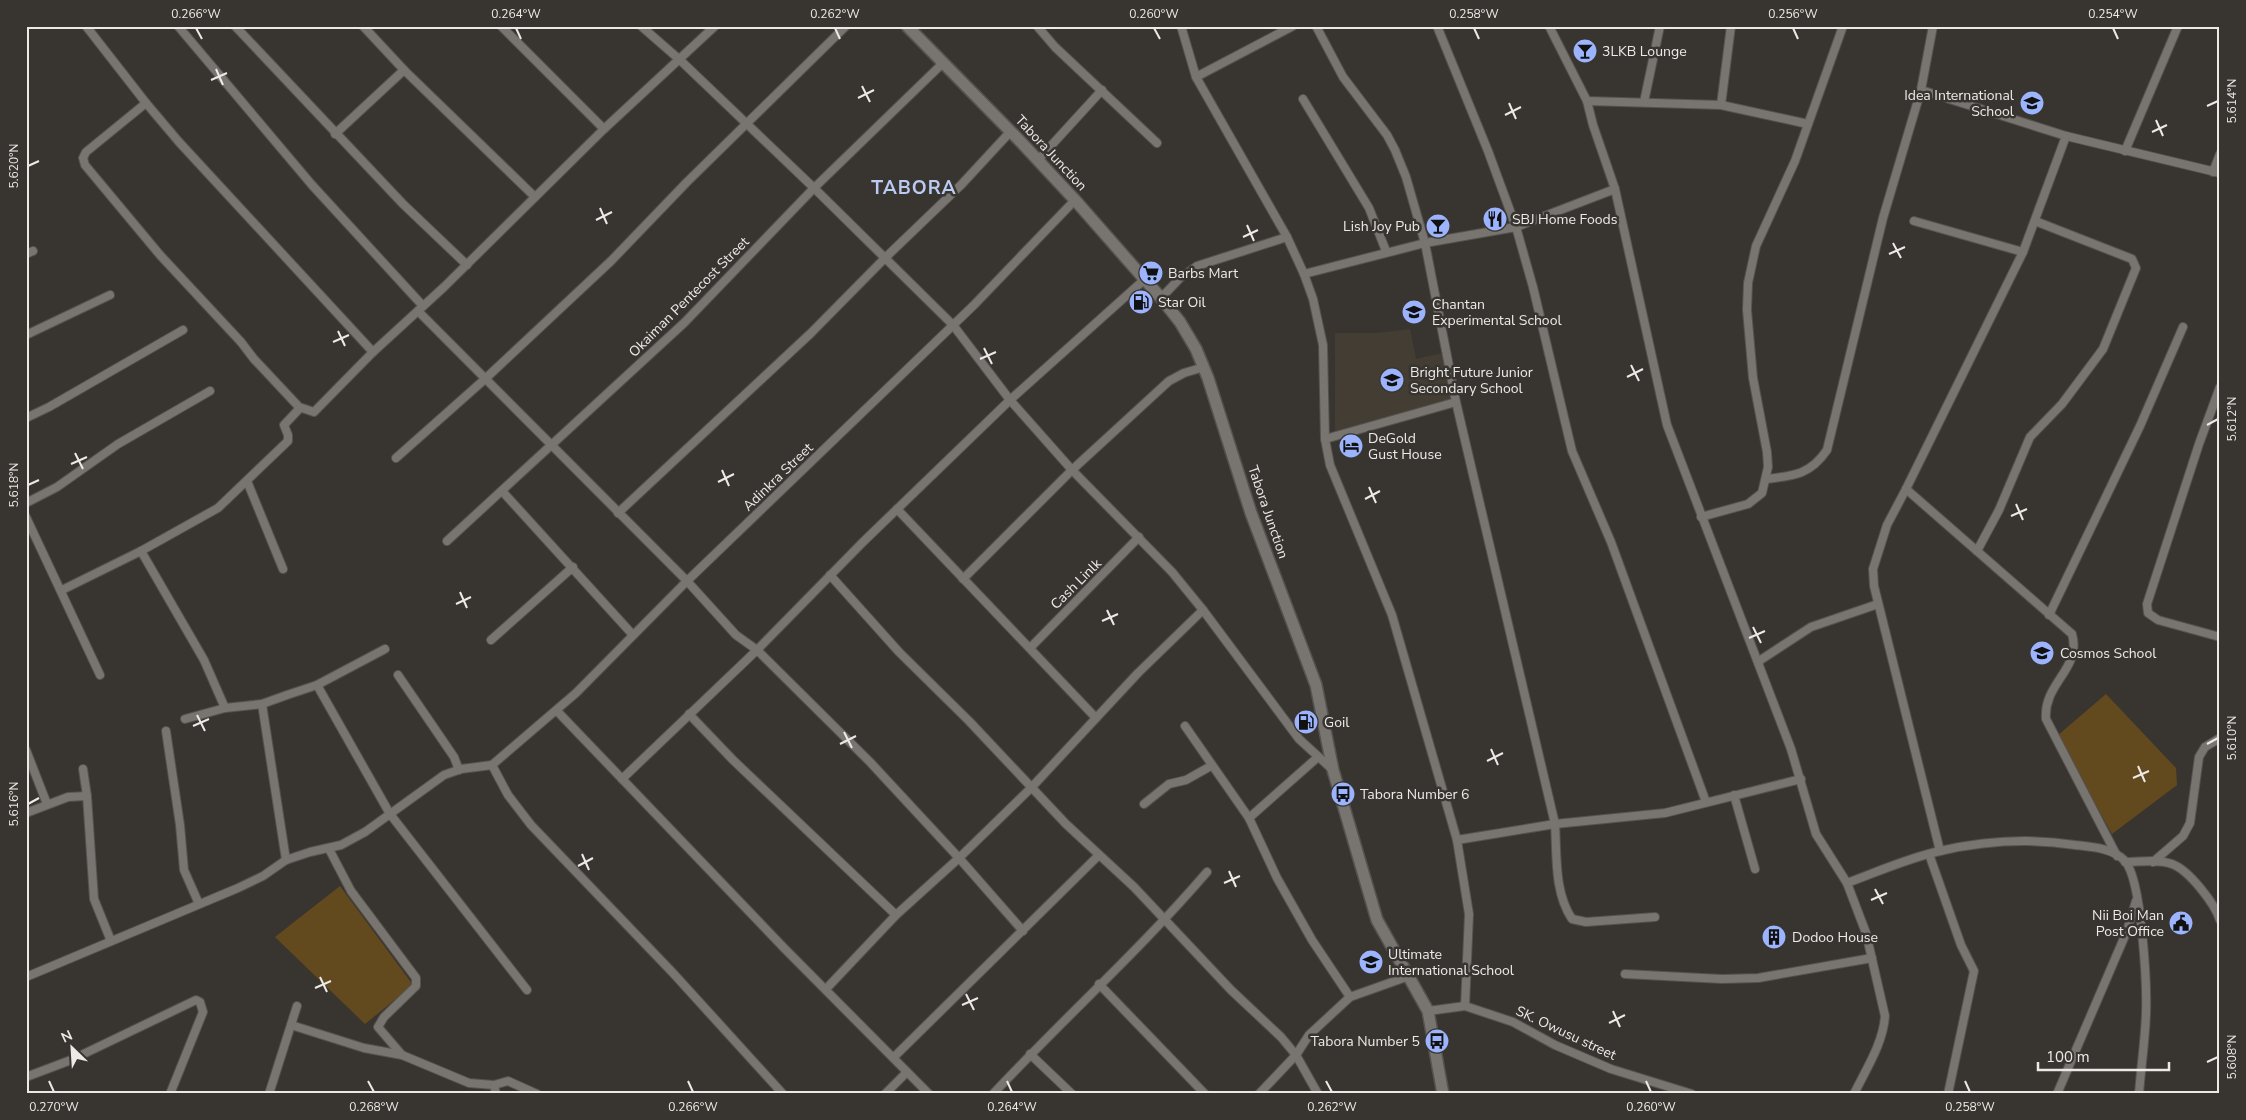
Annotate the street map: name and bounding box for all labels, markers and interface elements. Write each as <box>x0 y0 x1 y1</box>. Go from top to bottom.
text: 0.266°W <box>171 6 221 22</box>
text: 0.264°W <box>491 6 541 22</box>
text: 0.262°W <box>810 6 860 22</box>
text: 0.260°W <box>1129 6 1179 22</box>
text: 0.258°W <box>1449 6 1499 22</box>
text: 0.256°W <box>1768 6 1818 22</box>
text: 0.254°W <box>2088 6 2138 22</box>
bar icon: 3LKB Lounge <box>1572 38 1598 64</box>
place label: 3LKB Lounge <box>1602 42 1687 61</box>
text: 5.614°N <box>2224 79 2240 123</box>
place label: Idea International School <box>1904 86 2015 121</box>
school or university icon: Idea International School <box>2019 90 2045 116</box>
street label: Tabora Junction <box>1011 111 1091 195</box>
text: 5.620°N <box>6 144 22 188</box>
district label: TABORA <box>871 175 957 201</box>
restaurant icon: SBJ Home Foods <box>1482 206 1508 232</box>
place label: SBJ Home Foods <box>1512 210 1618 229</box>
bar icon: Lish Joy Pub <box>1425 213 1451 239</box>
place label: Lish Joy Pub <box>1343 217 1420 236</box>
street label: Okaiman Pentecost Street <box>625 233 753 361</box>
supermarket icon: Barbs Mart <box>1138 260 1164 286</box>
place label: Barbs Mart <box>1168 264 1238 283</box>
fuel station icon: Star Oil <box>1128 289 1154 315</box>
place label: Star Oil <box>1158 293 1207 312</box>
place label: Chantan Experimental School <box>1432 295 1562 330</box>
school or university icon: Chantan Experimental School <box>1401 299 1427 325</box>
place label: Bright Future Junior Secondary School <box>1410 363 1533 398</box>
school or university icon: Bright Future Junior Secondary School <box>1379 367 1405 393</box>
text: 5.612°N <box>2224 397 2240 441</box>
place label: DeGold Gust House <box>1368 429 1442 464</box>
hotel icon: DeGold Gust House <box>1338 433 1364 459</box>
street label: Adinkra Street <box>739 439 817 515</box>
text: 5.618°N <box>6 463 22 507</box>
street label: Tabora Junction <box>1243 463 1293 561</box>
street label: Cash Linlk <box>1046 554 1106 614</box>
school or university icon: Cosmos School <box>2029 640 2055 666</box>
place label: Cosmos School <box>2060 644 2157 663</box>
fuel station icon: Goil <box>1293 709 1319 735</box>
place label: Goil <box>1324 713 1350 732</box>
text: 5.610°N <box>2224 716 2240 760</box>
bus stop icon: Tabora Number 6 <box>1330 781 1356 807</box>
text: 5.616°N <box>6 782 22 826</box>
place label: Tabora Number 6 <box>1360 785 1470 804</box>
place label: Nii Boi Man Post Office <box>2092 906 2164 941</box>
public building icon: Nii Boi Man Post Office <box>2168 910 2194 936</box>
building icon: Dodoo House <box>1761 924 1787 950</box>
place label: Dodoo House <box>1792 928 1878 947</box>
place label: Ultimate International School <box>1388 945 1515 980</box>
school or university icon: Ultimate International School <box>1358 949 1384 975</box>
street label: SK. Owusu street <box>1513 1001 1620 1065</box>
north arrow <box>48 1022 98 1072</box>
text: N <box>58 1026 75 1047</box>
bus stop icon: Tabora Number 5 <box>1424 1028 1450 1054</box>
place label: Tabora Number 5 <box>1310 1032 1420 1051</box>
text: 5.608°N <box>2224 1035 2240 1079</box>
scale bar <box>2038 1040 2170 1072</box>
text: 100 m <box>2046 1047 2090 1067</box>
text: 0.270°W <box>29 1099 79 1115</box>
text: 0.268°W <box>349 1099 399 1115</box>
text: 0.266°W <box>668 1099 718 1115</box>
text: 0.264°W <box>987 1099 1037 1115</box>
text: 0.262°W <box>1307 1099 1357 1115</box>
text: 0.260°W <box>1626 1099 1676 1115</box>
text: 0.258°W <box>1945 1099 1995 1115</box>

